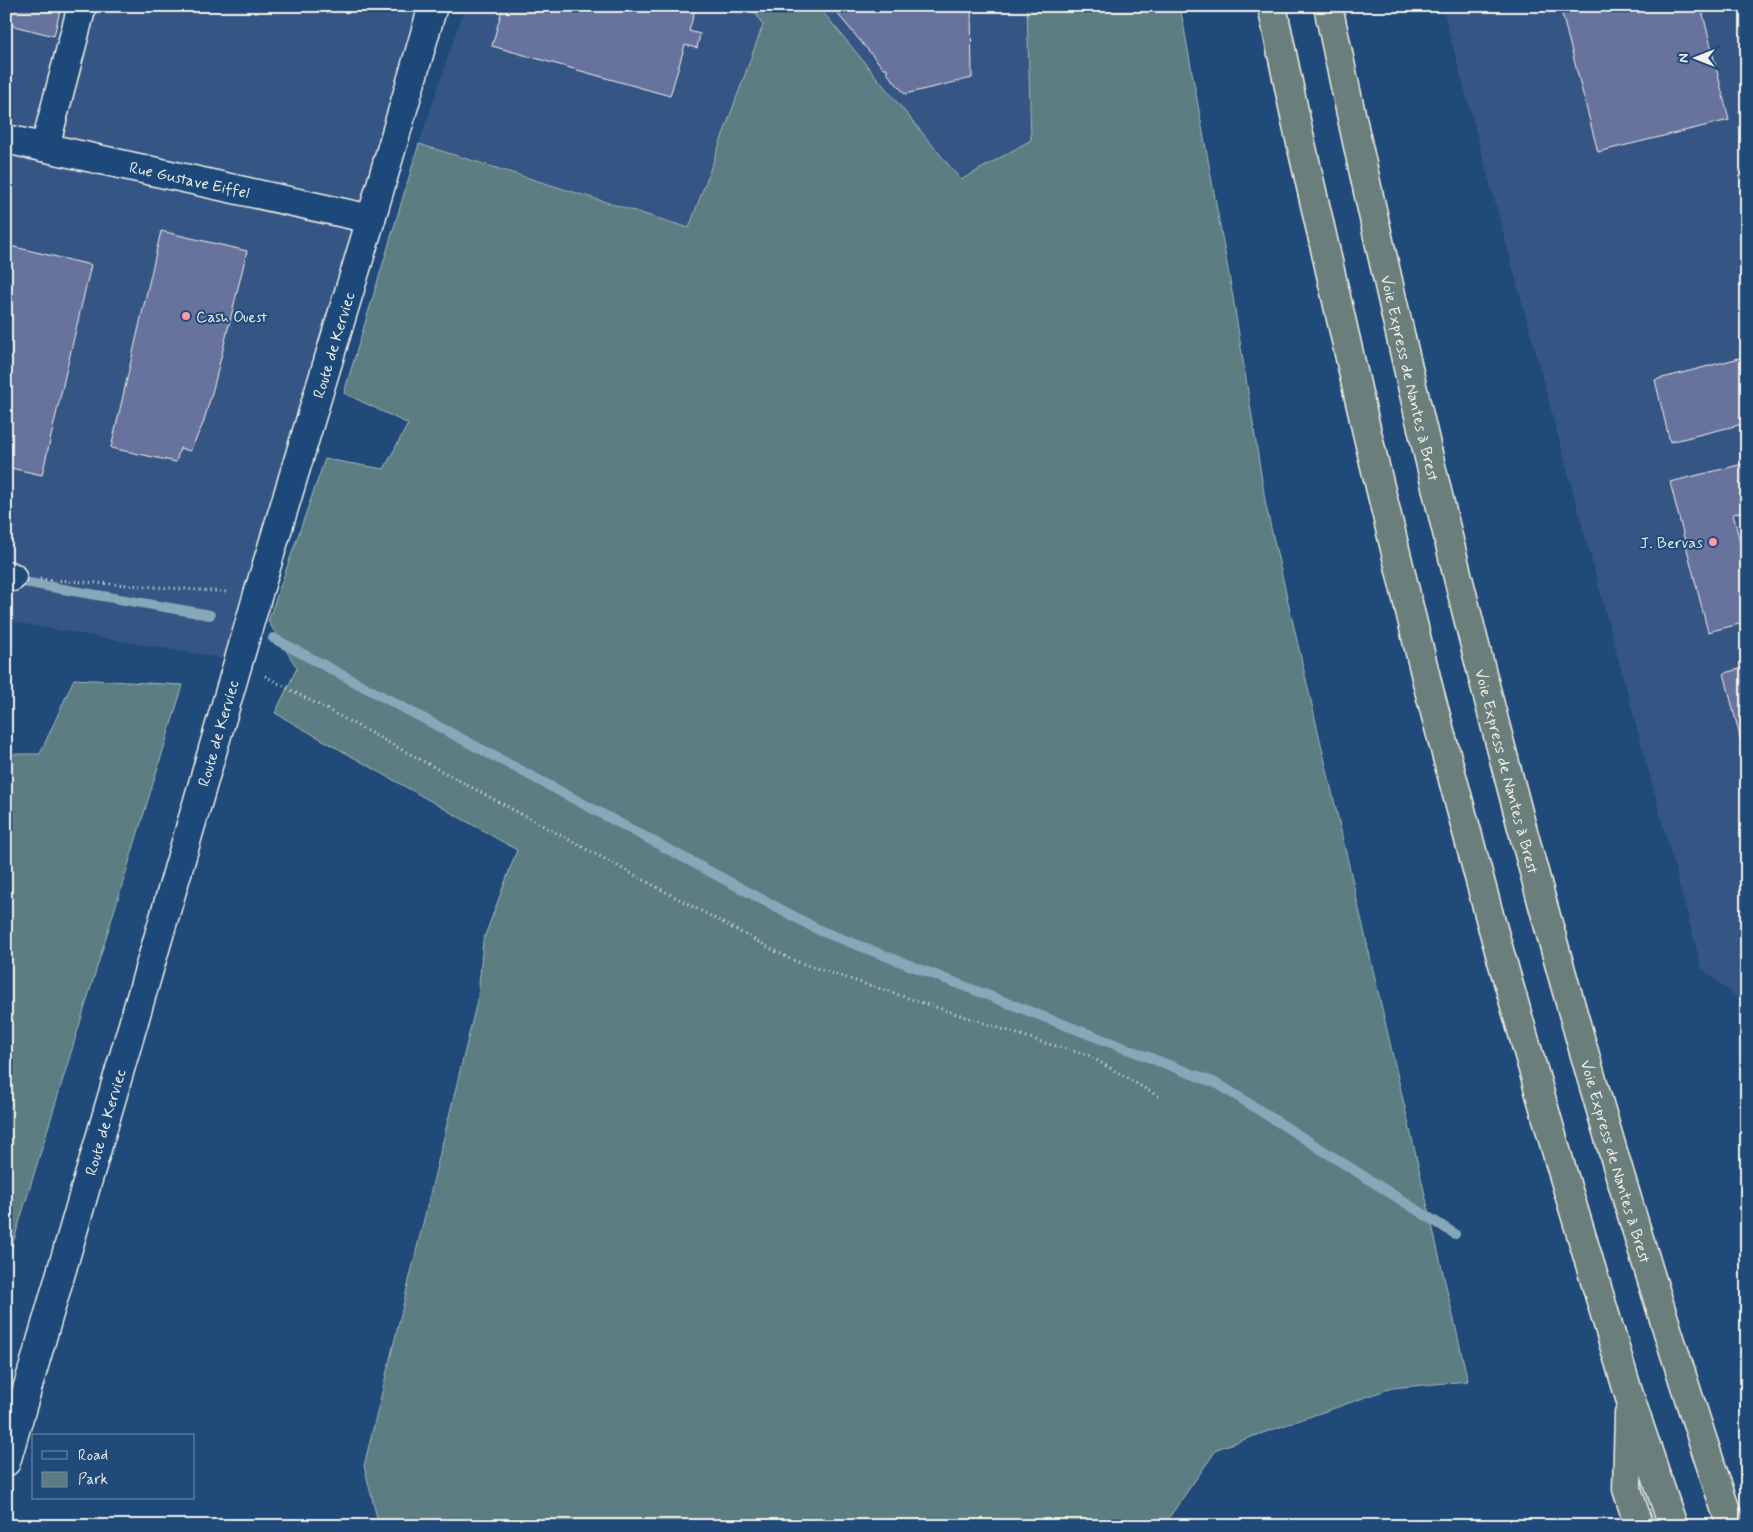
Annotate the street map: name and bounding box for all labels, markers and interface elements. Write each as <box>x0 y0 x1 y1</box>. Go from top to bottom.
north arrow <box>1670 32 1720 82</box>
text: N <box>1675 53 1693 63</box>
street label: Rue Gustave Eiffel <box>127 157 251 204</box>
street label: Voie Express de Nantes à Brest <box>1375 273 1443 483</box>
street label: Route de Kerviec <box>309 289 361 401</box>
place label: Cash Ouest <box>196 307 267 328</box>
marker: Cash Ouest <box>180 310 192 322</box>
place label: J. Bervas <box>1640 533 1703 554</box>
marker: J. Bervas <box>1707 536 1719 548</box>
street label: Voie Express de Nantes à Brest <box>1469 667 1543 876</box>
street label: Route de Kerviec <box>194 677 245 789</box>
street label: Voie Express de Nantes à Brest <box>1575 1058 1655 1266</box>
street label: Route de Kerviec <box>81 1066 132 1178</box>
legend <box>32 1434 195 1500</box>
text: Road <box>78 1446 108 1466</box>
text: Park <box>78 1470 108 1490</box>

